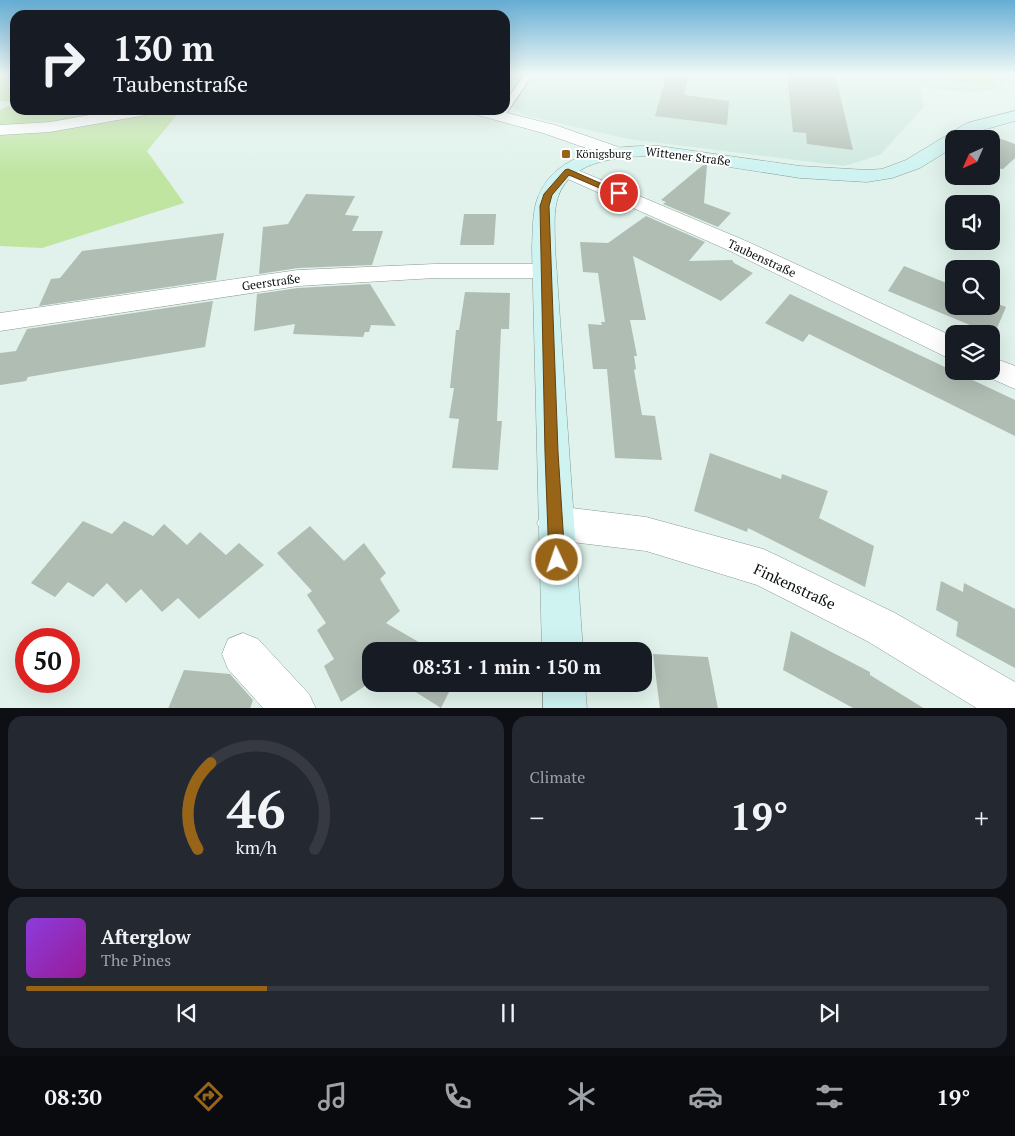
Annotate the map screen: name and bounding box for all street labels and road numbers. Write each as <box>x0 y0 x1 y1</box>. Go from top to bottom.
street label: Wittener Straße <box>645 143 731 169</box>
street label: Taubenstraße <box>725 236 799 280</box>
street label: Geerstraße <box>241 270 301 294</box>
street label: Finkenstraße <box>751 558 839 614</box>

